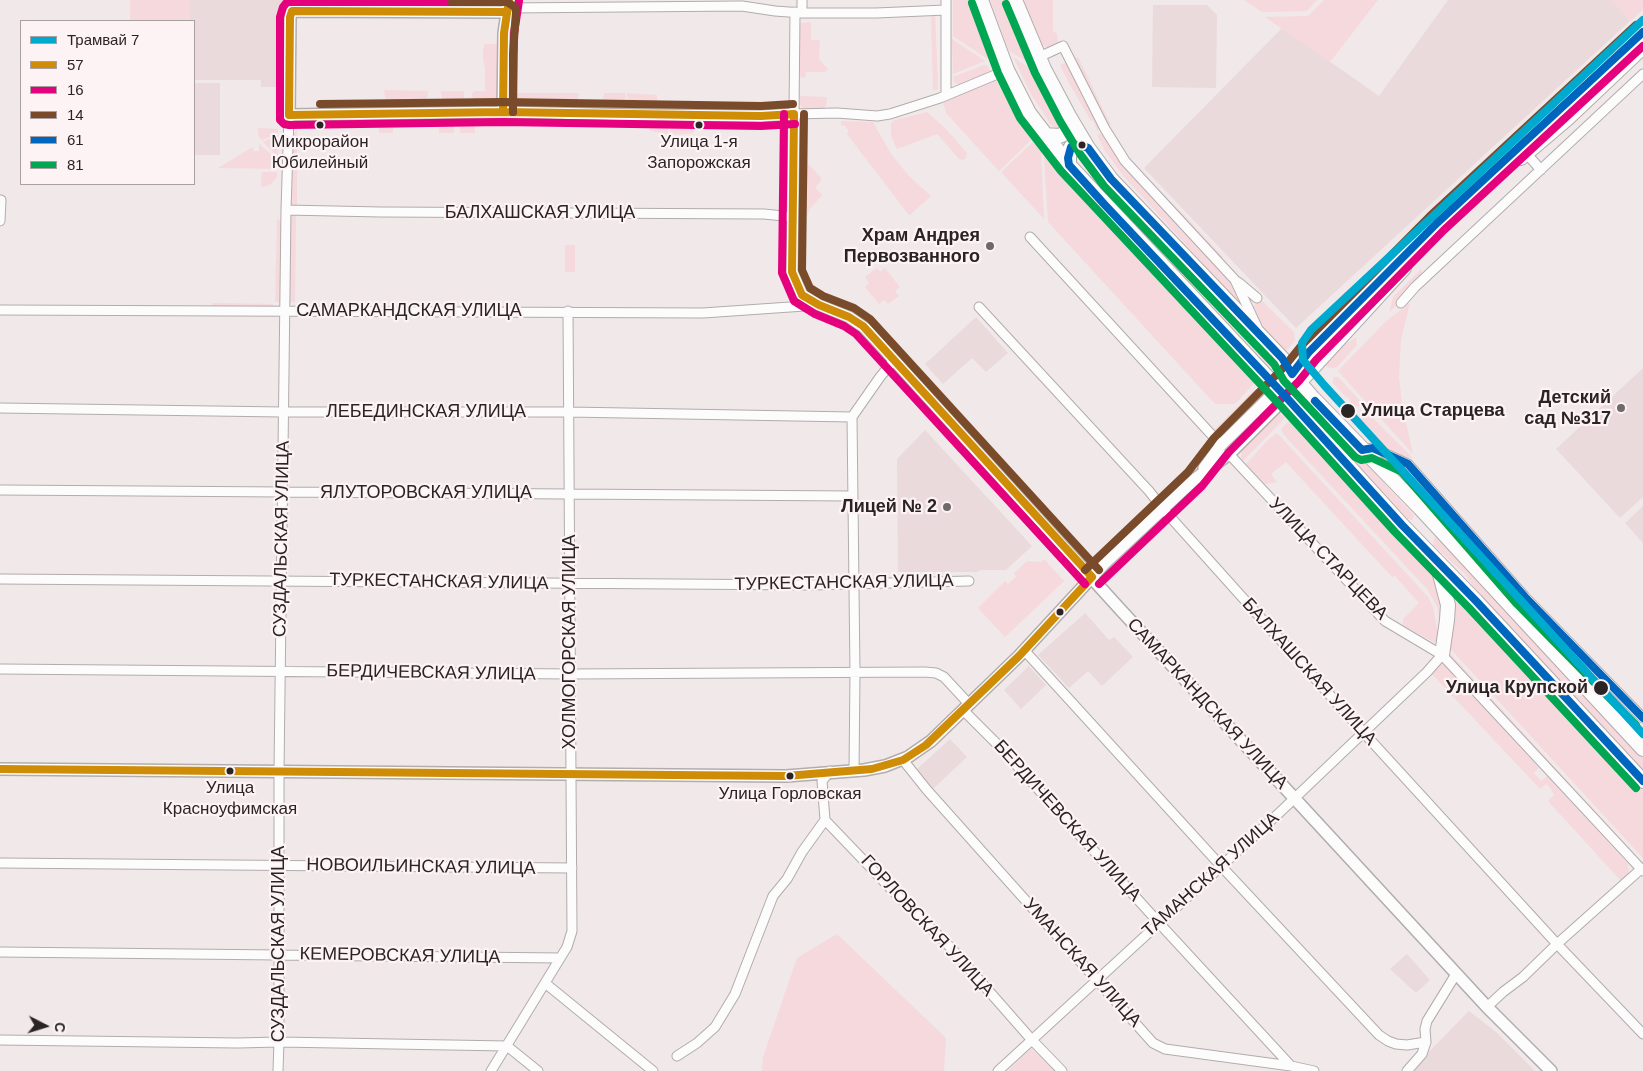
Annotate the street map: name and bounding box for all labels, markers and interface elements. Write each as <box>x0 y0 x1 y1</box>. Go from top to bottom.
legend <box>20 20 195 185</box>
text: Трамвай 7 <box>67 31 139 48</box>
text: 57 <box>67 56 84 73</box>
text: 16 <box>67 81 84 98</box>
text: 14 <box>67 106 84 123</box>
marker: Микрорайон Юбилейный <box>315 120 325 130</box>
marker: Улица 1-я Запорожская <box>694 120 704 130</box>
text: 61 <box>67 131 84 148</box>
place label: Микрорайон Юбилейный <box>271 132 369 172</box>
place label: Улица 1-я Запорожская <box>647 132 751 172</box>
unlabelled marker <box>1077 140 1087 150</box>
text: 81 <box>67 156 84 173</box>
street label: БАЛХАШСКАЯ УЛИЦА <box>445 202 635 224</box>
place label: Храм Андрея Первозванного <box>844 225 980 268</box>
marker: Храм Андрея Первозванного <box>984 240 996 252</box>
street label: САМАРКАНДСКАЯ УЛИЦА <box>296 300 522 322</box>
place label: Детский сад №317 <box>1524 387 1611 429</box>
place label: Улица Старцева <box>1361 400 1505 422</box>
street label: ЛЕБЕДИНСКАЯ УЛИЦА <box>326 401 526 423</box>
marker: Улица Старцева <box>1339 402 1357 420</box>
marker: Детский сад №317 <box>1615 402 1627 414</box>
street label: СУЗДАЛЬСКАЯ УЛИЦА <box>269 441 295 637</box>
street label: ЯЛУТОРОВСКАЯ УЛИЦА <box>320 482 532 504</box>
street label: УЛИЦА СТАРЦЕВА <box>1264 493 1392 625</box>
place label: Лицей № 2 <box>841 496 937 518</box>
marker: Лицей № 2 <box>941 501 953 513</box>
street label: ХОЛМОГОРСКАЯ УЛИЦА <box>559 535 581 749</box>
street label: ТУРКЕСТАНСКАЯ УЛИЦА <box>329 569 549 595</box>
street label: ТУРКЕСТАНСКАЯ УЛИЦА <box>734 570 954 596</box>
street label: БАЛХАШСКАЯ УЛИЦА <box>1237 594 1381 750</box>
unlabelled marker <box>1055 607 1065 617</box>
street label: САМАРКАНДСКАЯ УЛИЦА <box>1122 614 1292 794</box>
street label: БЕРДИЧЕВСКАЯ УЛИЦА <box>326 660 536 686</box>
place label: Улица Крупской <box>1446 677 1588 699</box>
marker: Улица Крупской <box>1592 679 1610 697</box>
street label: БЕРДИЧЕВСКАЯ УЛИЦА <box>989 736 1145 906</box>
marker: Улица Красноуфимская <box>225 766 235 776</box>
marker: Улица Горловская <box>785 771 795 781</box>
place label: Улица Красноуфимская <box>163 778 297 818</box>
place label: Улица Горловская <box>719 784 861 804</box>
street label: ТАМАНСКАЯ УЛИЦА <box>1138 808 1284 942</box>
street label: СУЗДАЛЬСКАЯ УЛИЦА <box>268 846 290 1042</box>
street label: ГОРЛОВСКАЯ УЛИЦА <box>856 851 998 1001</box>
street label: НОВОИЛЬИНСКАЯ УЛИЦА <box>306 854 536 880</box>
street label: УМАНСКАЯ УЛИЦА <box>1018 894 1146 1032</box>
street label: КЕМЕРОВСКАЯ УЛИЦА <box>299 943 501 969</box>
north arrow <box>20 1001 70 1051</box>
text: С <box>52 1022 68 1033</box>

